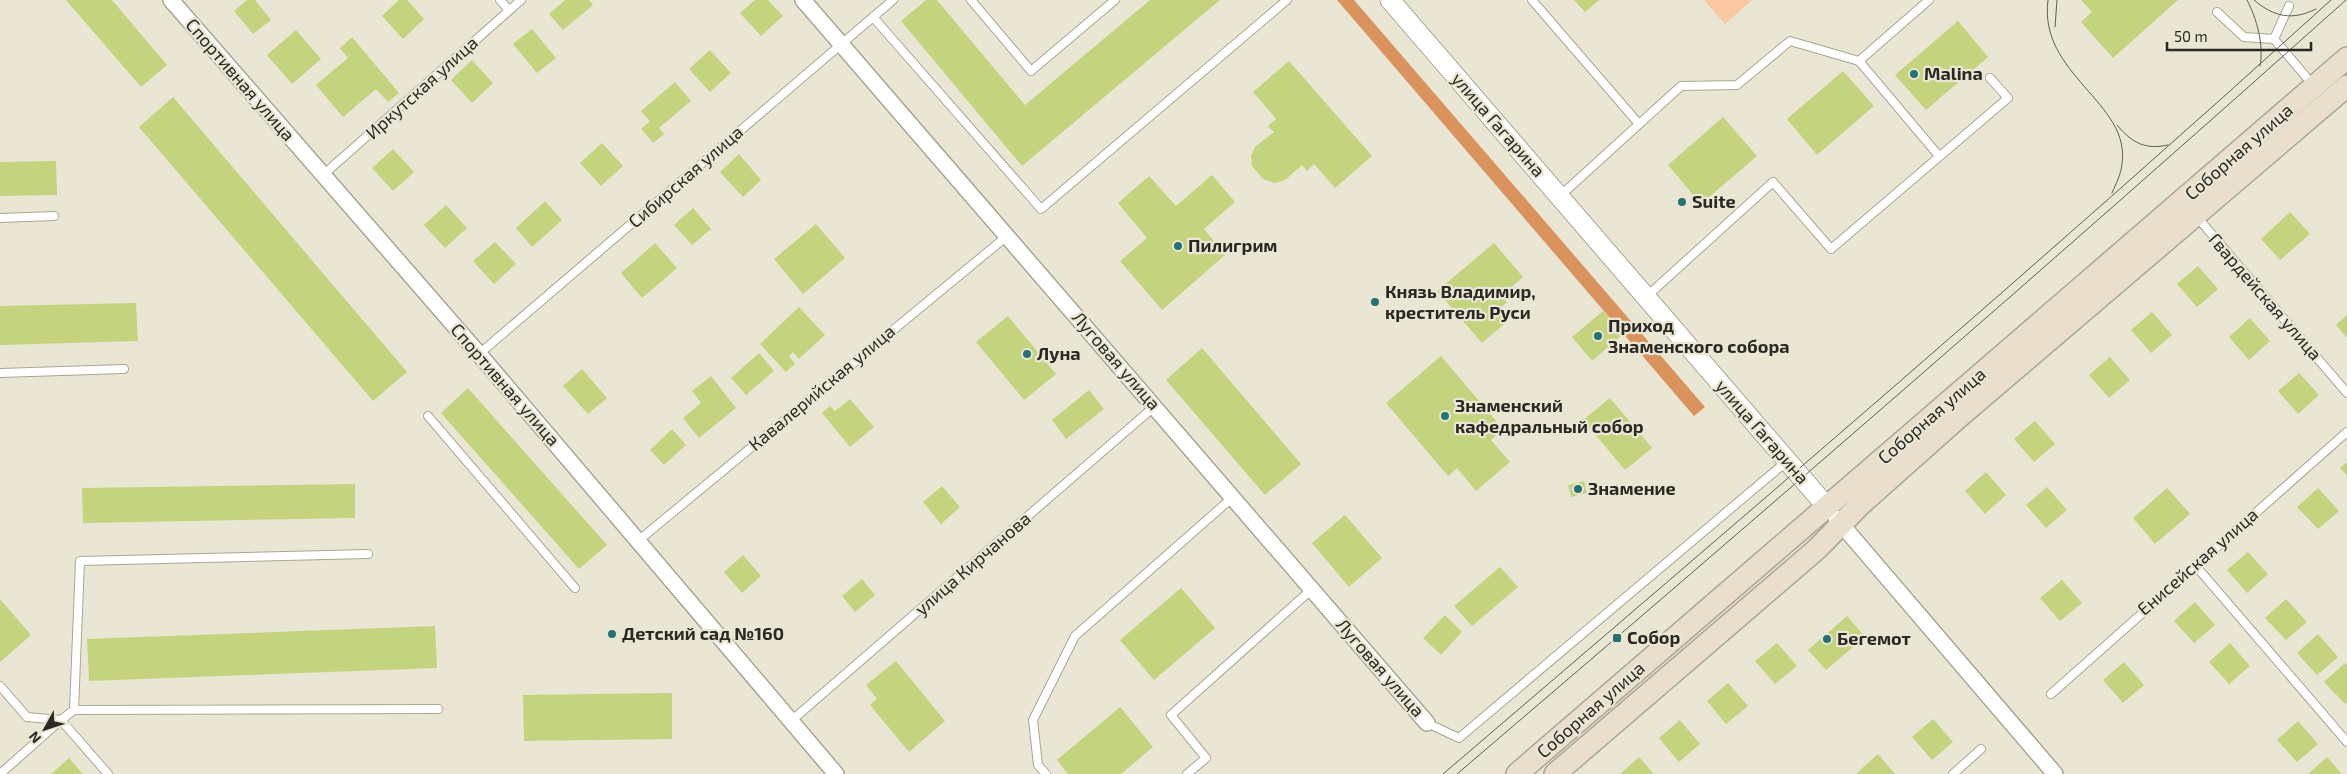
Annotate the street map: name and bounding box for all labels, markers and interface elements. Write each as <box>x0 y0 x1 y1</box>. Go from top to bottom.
street label: Спортивная улица <box>182 14 300 145</box>
scale bar <box>2167 20 2311 52</box>
text: 50 m <box>2174 27 2208 45</box>
street label: Иркутская улица <box>361 31 482 143</box>
place label: Malina <box>1924 62 1983 84</box>
street label: улица Гагарина <box>1447 68 1550 181</box>
marker: Malina <box>1908 68 1920 80</box>
street label: Соборная улица <box>2180 98 2297 204</box>
street label: Сибирская улица <box>624 120 747 232</box>
place label: Suite <box>1692 190 1736 212</box>
marker: Suite <box>1676 196 1688 208</box>
street label: Гвардейская улица <box>2205 228 2327 364</box>
place label: Пилигрим <box>1188 234 1278 256</box>
marker: Пилигрим <box>1172 240 1184 252</box>
place label: Князь Владимир, креститель Руси <box>1385 280 1536 323</box>
marker: Князь Владимир, креститель Руси <box>1369 296 1381 308</box>
street label: Луговая улица <box>1068 306 1166 414</box>
place label: Приход Знаменского собора <box>1608 314 1790 357</box>
street label: Спортивная улица <box>447 319 565 450</box>
street label: Кавалерийская улица <box>744 319 899 455</box>
marker: Приход Знаменского собора <box>1592 330 1604 342</box>
place label: Луна <box>1037 342 1081 364</box>
marker: Луна <box>1021 348 1033 360</box>
street label: Соборная улица <box>1873 362 1990 468</box>
street label: улица Гагарина <box>1711 375 1814 488</box>
place label: Знаменский кафедральный собор <box>1455 394 1644 437</box>
marker: Знаменский кафедральный собор <box>1439 410 1451 422</box>
place label: Знамение <box>1588 477 1676 499</box>
marker: Знамение <box>1572 483 1584 495</box>
street label: Енисейская улица <box>2133 503 2262 620</box>
street label: улица Кирчанова <box>910 507 1035 620</box>
street label: Луговая улица <box>1332 613 1430 721</box>
place label: Детский сад №160 <box>622 622 784 644</box>
place label: Собор <box>1627 626 1680 648</box>
place label: Бегемот <box>1837 627 1911 649</box>
marker: Детский сад №160 <box>606 628 618 640</box>
marker: Собор <box>1611 632 1623 644</box>
marker: Бегемот <box>1821 633 1833 645</box>
street label: Соборная улица <box>1532 656 1649 762</box>
north arrow <box>20 704 70 754</box>
text: N <box>25 728 44 747</box>

